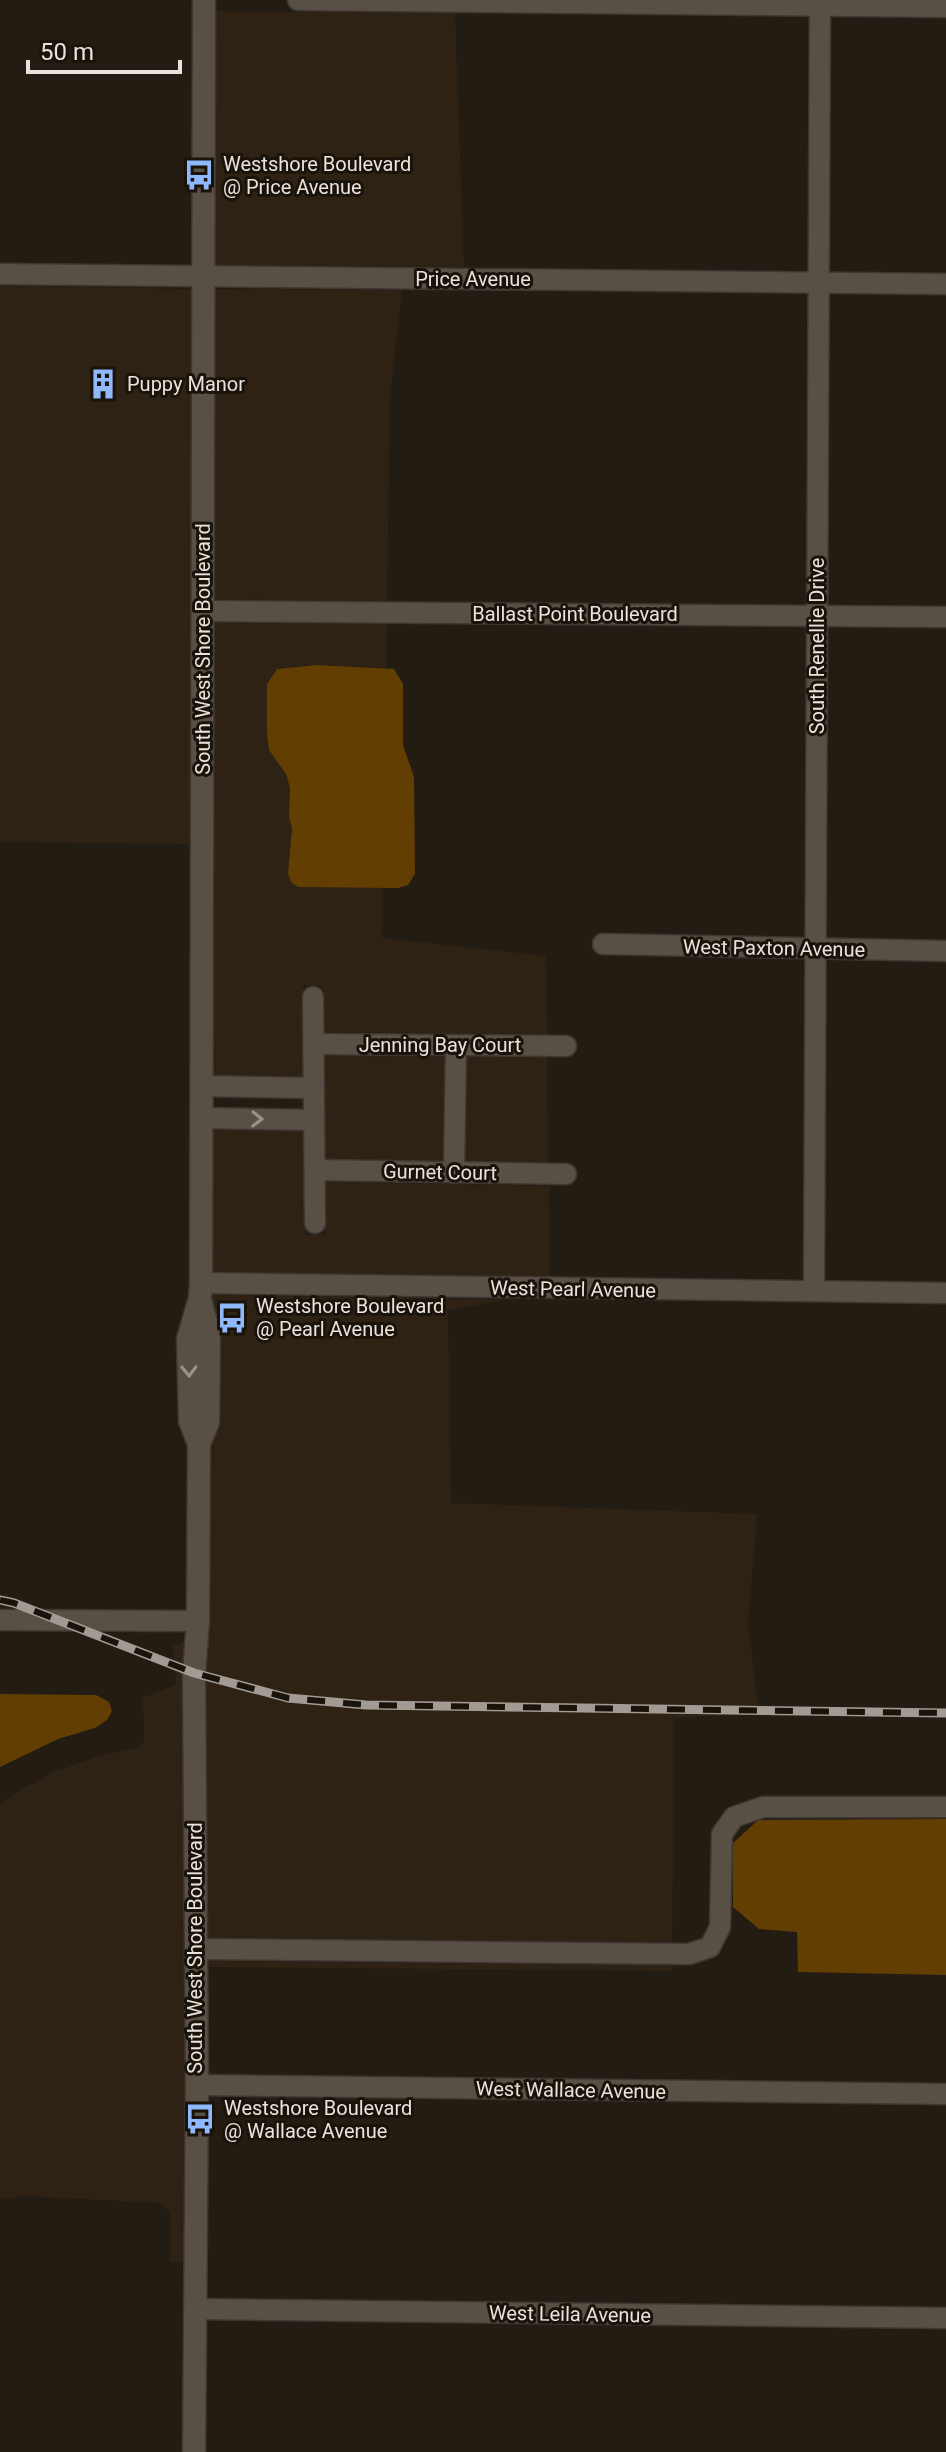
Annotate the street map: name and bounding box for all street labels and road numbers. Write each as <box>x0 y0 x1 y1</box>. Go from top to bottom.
street label: Price Avenue <box>415 267 531 291</box>
street label: South West Shore Boulevard <box>191 523 215 775</box>
street label: South Renellie Drive <box>805 558 829 734</box>
street label: Ballast Point Boulevard <box>472 602 678 626</box>
street label: West Paxton Avenue <box>683 934 865 962</box>
street label: Jenning Bay Court <box>359 1033 521 1057</box>
street label: Gurnet Court <box>383 1159 497 1185</box>
street label: West Pearl Avenue <box>490 1276 656 1302</box>
street label: South West Shore Boulevard <box>183 1822 207 2074</box>
street label: West Wallace Avenue <box>476 2076 666 2104</box>
street label: West Leila Avenue <box>489 2301 651 2327</box>

